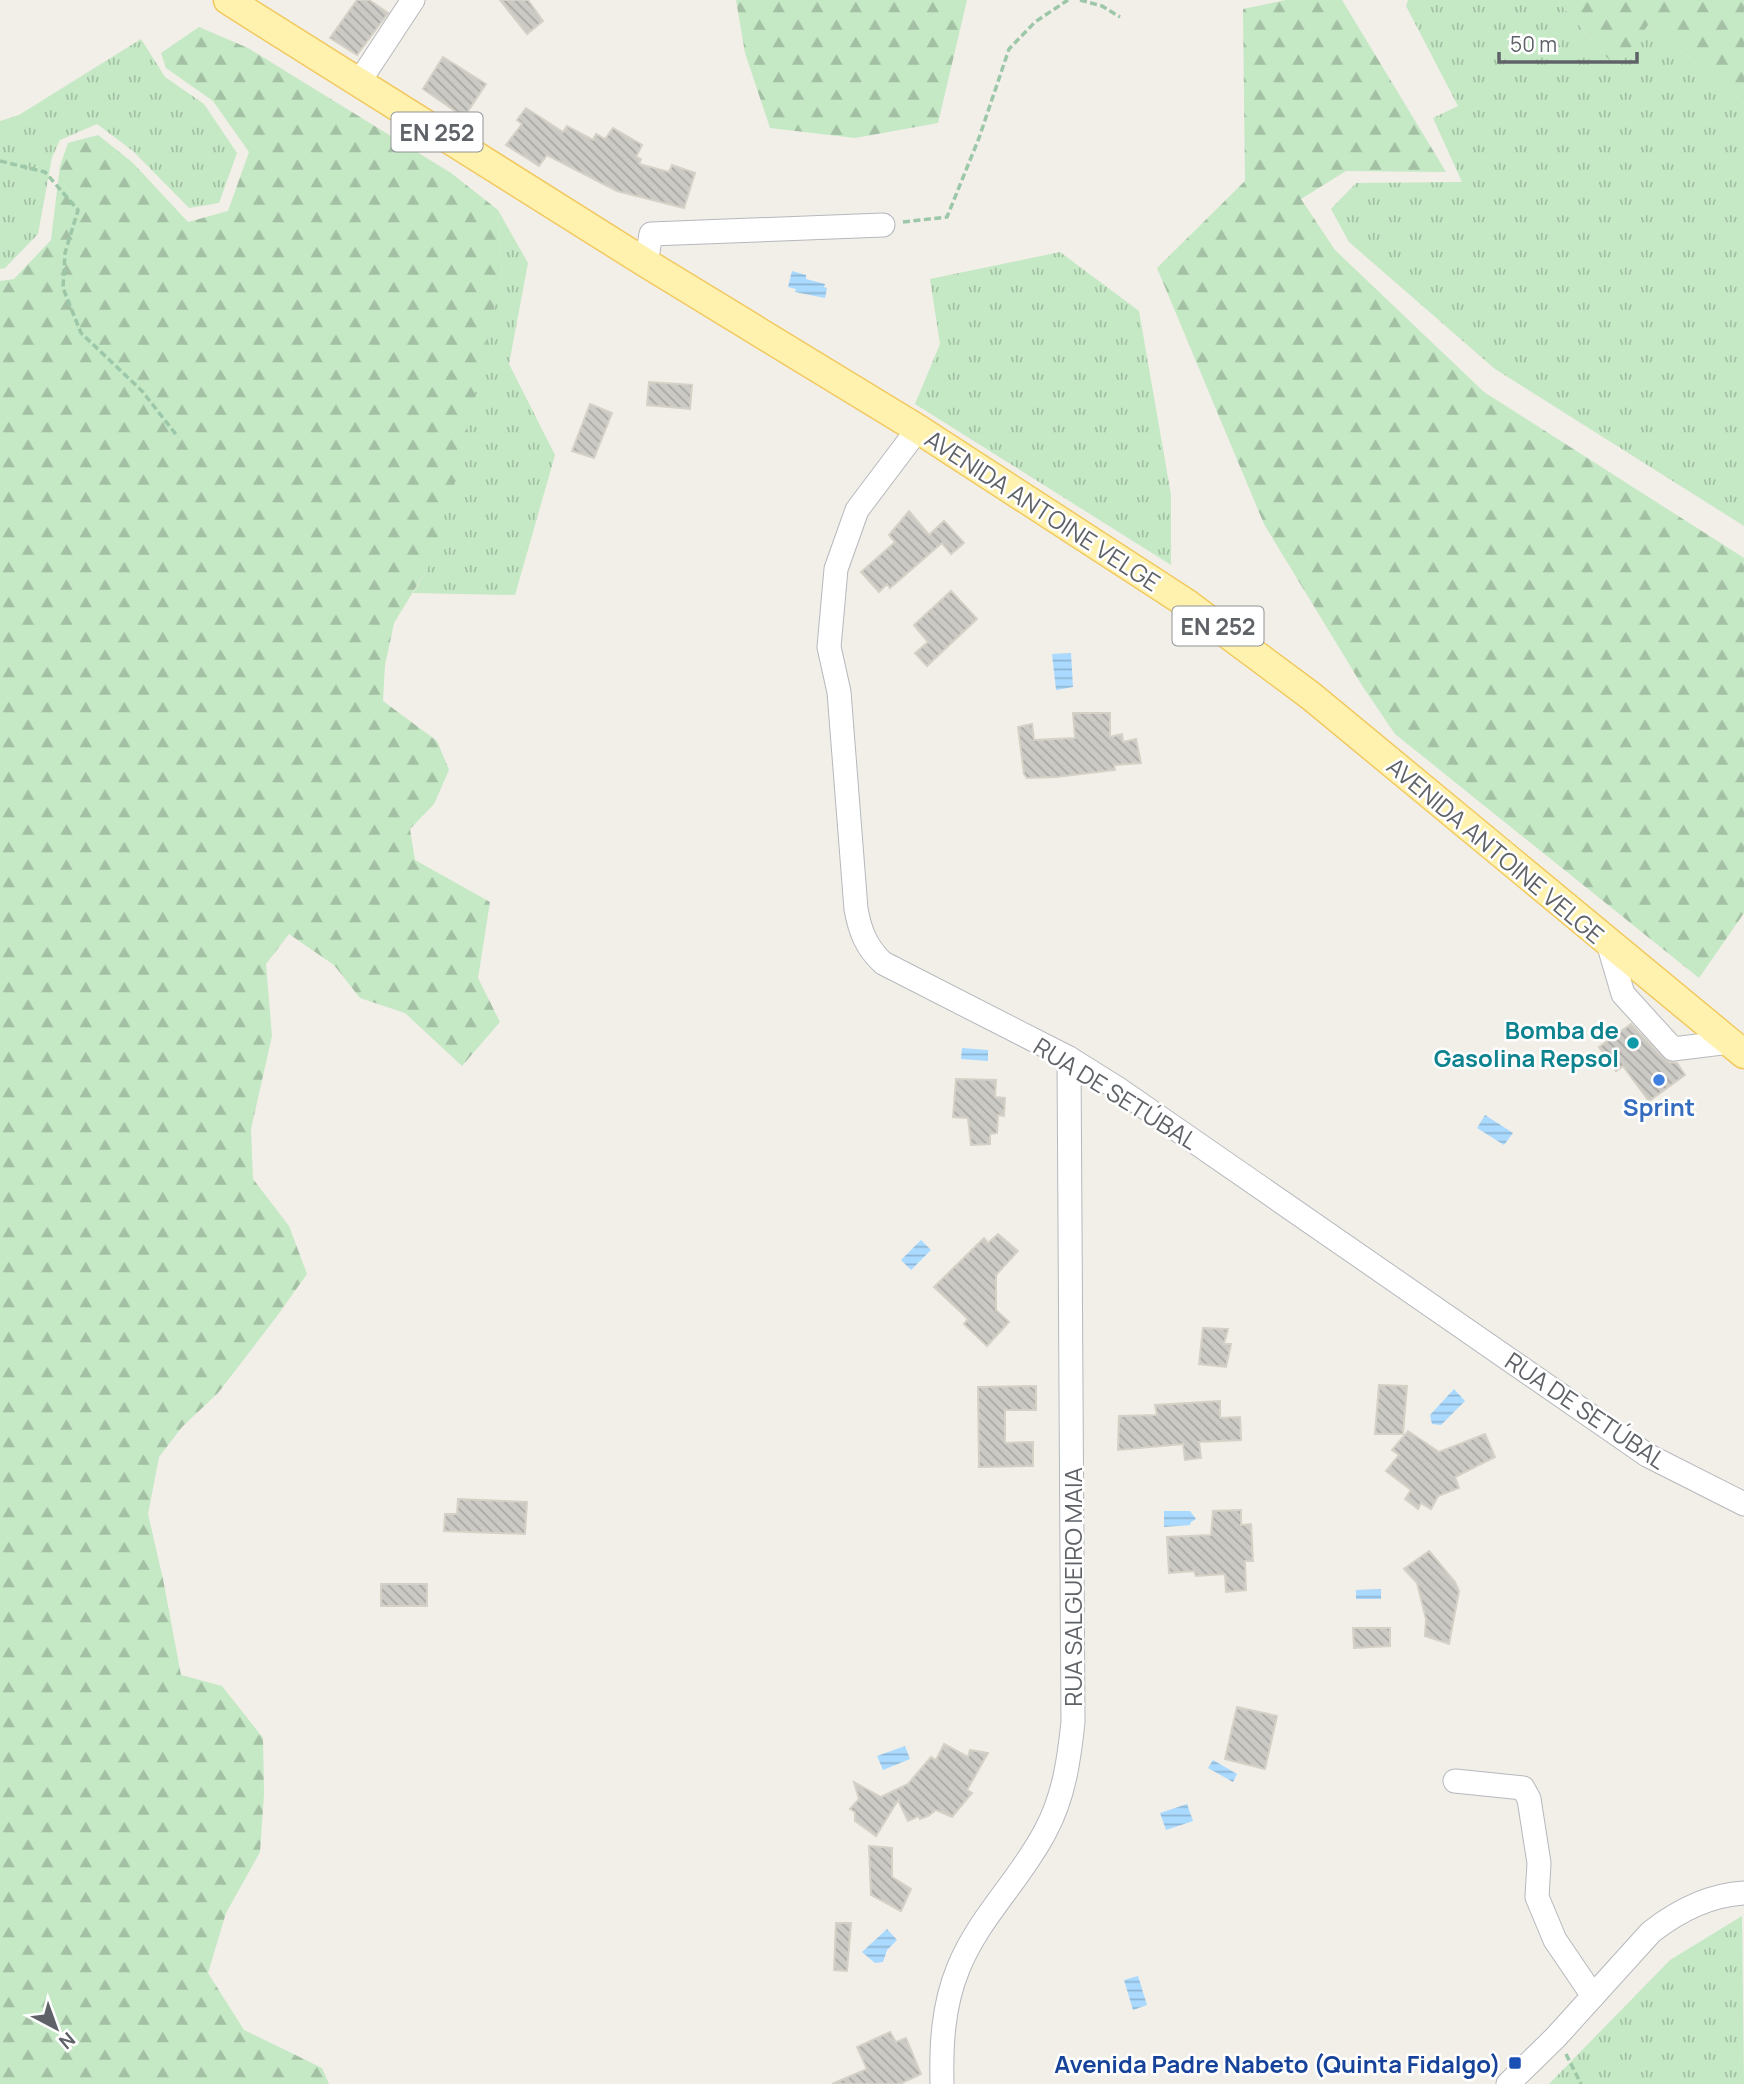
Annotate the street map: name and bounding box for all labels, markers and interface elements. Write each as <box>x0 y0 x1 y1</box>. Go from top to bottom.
scale bar <box>1499 21 1637 65</box>
text: 50 m <box>1510 30 1557 58</box>
road number: EN 252 <box>392 113 482 152</box>
street label: AVENIDA ANTOINE VELGE <box>919 422 1167 598</box>
road number: EN 252 <box>1172 606 1264 646</box>
street label: AVENIDA ANTOINE VELGE <box>1381 749 1611 951</box>
place label: Bomba de Gasolina Repsol <box>1434 1013 1619 1074</box>
street label: RUA DE SETÚBAL <box>1028 1029 1204 1157</box>
marker: Bomba de Gasolina Repsol <box>1625 1035 1641 1051</box>
marker: Sprint <box>1651 1072 1667 1088</box>
place label: Sprint <box>1623 1090 1695 1123</box>
street label: RUA DE SETÚBAL <box>1499 1344 1673 1476</box>
street label: RUA SALGUEIRO MAIA <box>1056 1467 1089 1707</box>
north arrow <box>21 1993 91 2063</box>
text: N <box>53 2027 81 2055</box>
place label: Avenida Padre Nabeto (Quinta Fidalgo) <box>1054 2047 1501 2080</box>
marker: Avenida Padre Nabeto (Quinta Fidalgo) <box>1507 2055 1523 2071</box>

